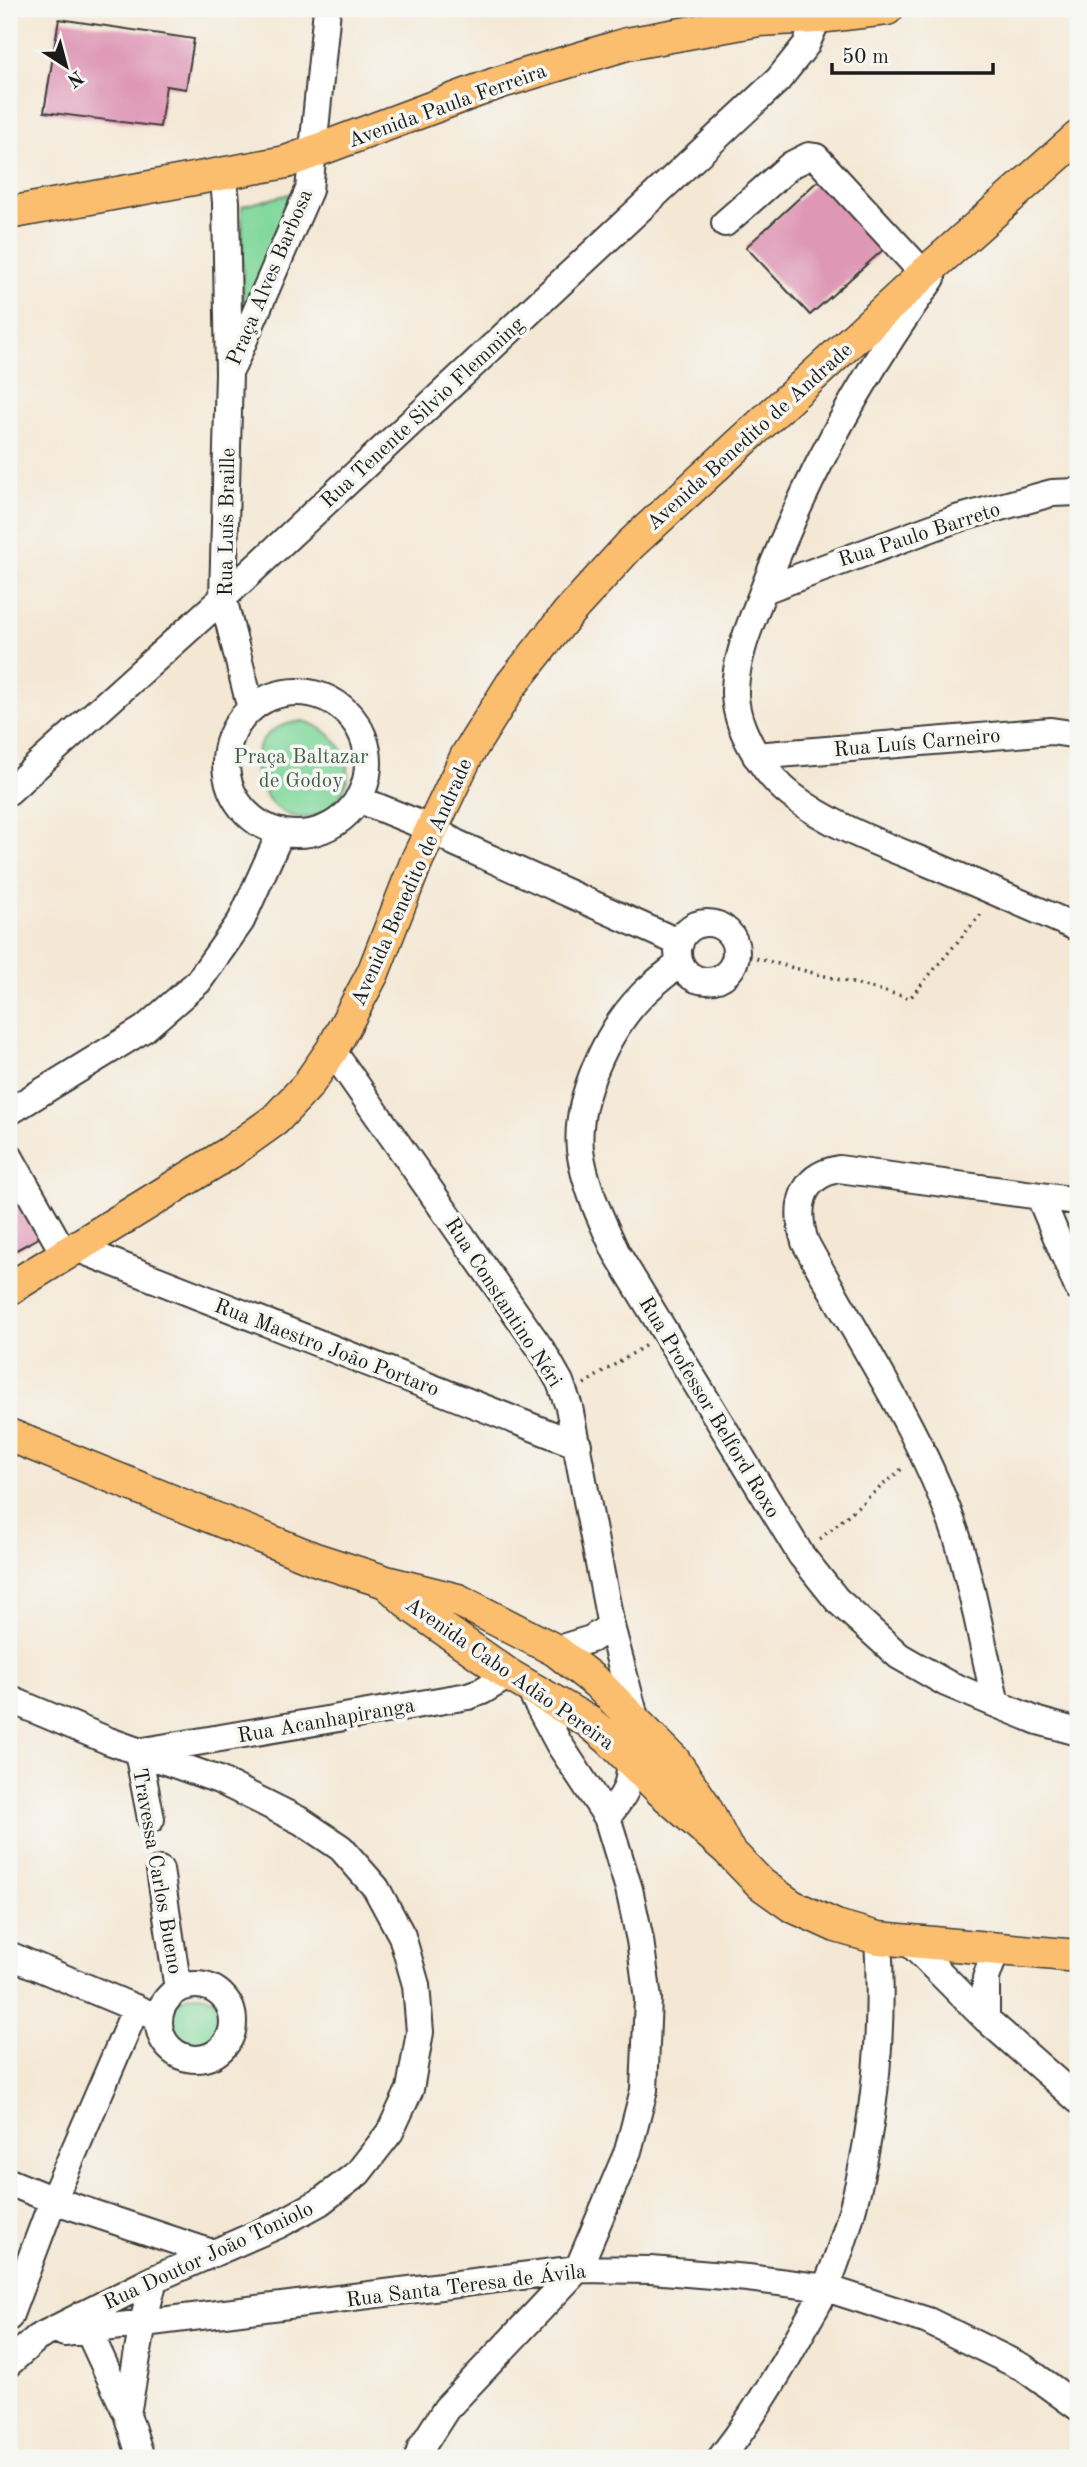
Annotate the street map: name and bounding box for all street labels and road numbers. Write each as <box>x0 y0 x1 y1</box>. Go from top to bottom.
street label: Avenida Paula Ferreira <box>346 61 550 152</box>
street label: Praça Alves Barbosa <box>224 186 317 369</box>
street label: Rua Tenente Silvio Flemming <box>317 313 529 513</box>
street label: Avenida Benedito de Andrade <box>643 339 857 535</box>
street label: Rua Luís Braille <box>216 448 239 597</box>
street label: Rua Paulo Barreto <box>836 499 1003 572</box>
street label: Rua Luís Carneiro <box>833 726 1001 761</box>
street label: Avenida Benedito de Andrade <box>348 756 477 1010</box>
street label: Rua Constantino Néri <box>440 1214 565 1391</box>
street label: Rua Professor Belford Roxo <box>634 1294 783 1522</box>
street label: Rua Maestro João Portaro <box>211 1296 442 1401</box>
street label: Avenida Cabo Adão Pereira <box>401 1594 617 1754</box>
street label: Rua Acanhapiranga <box>236 1696 417 1747</box>
street label: Travessa Carlos Bueno <box>128 1767 185 1976</box>
street label: Rua Doutor João Toniolo <box>101 2199 317 2314</box>
street label: Rua Santa Teresa de Ávila <box>344 2257 587 2312</box>

